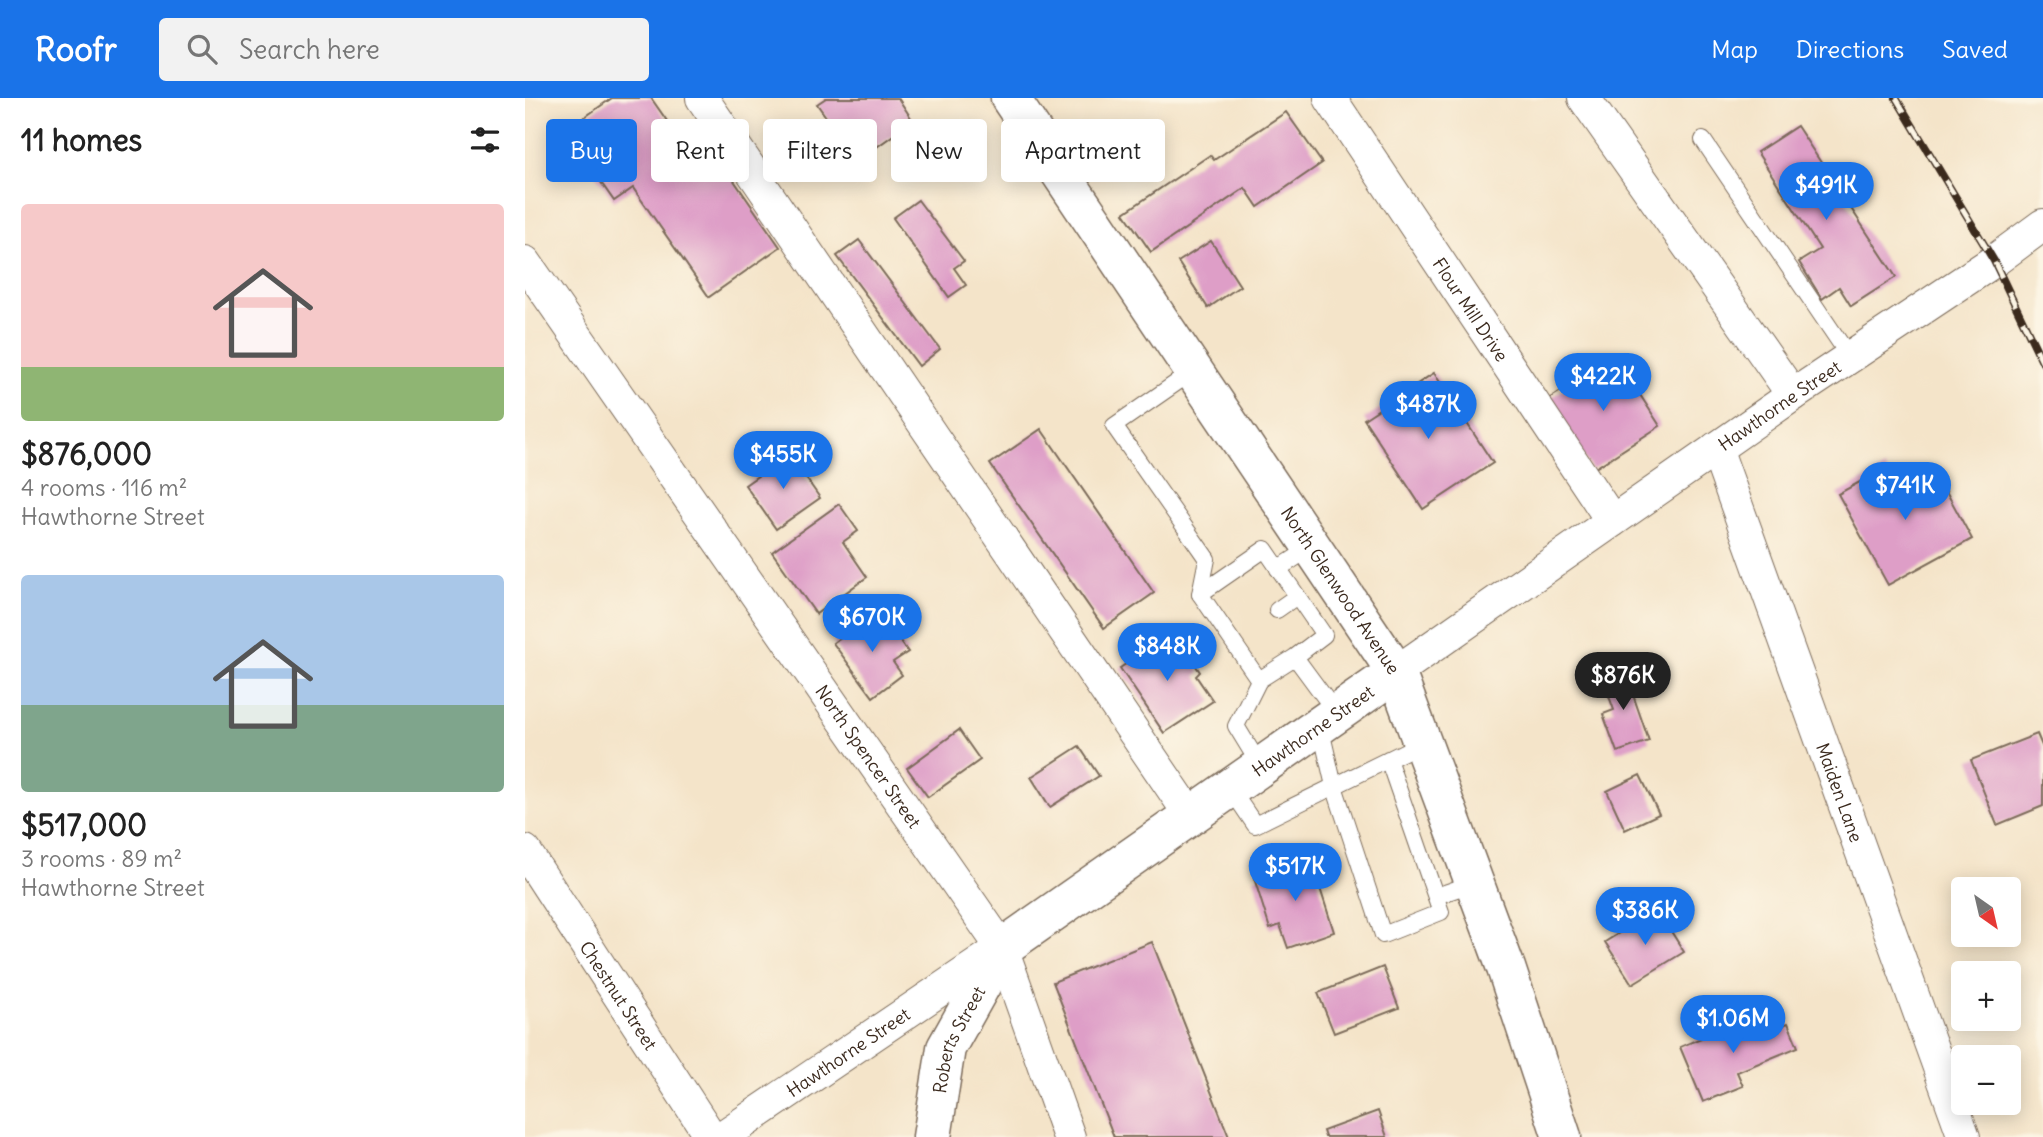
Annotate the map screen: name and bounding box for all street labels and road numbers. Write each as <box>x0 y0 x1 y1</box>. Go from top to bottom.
street label: Flour Mill Drive <box>1428 253 1514 366</box>
street label: Hawthorne Street <box>1713 355 1845 455</box>
street label: North Glenwood Avenue <box>1276 502 1405 678</box>
street label: North Spencer Street <box>811 680 926 832</box>
street label: Hawthorne Street <box>1247 680 1378 781</box>
street label: Maiden Lane <box>1812 740 1868 845</box>
street label: Chestnut Street <box>575 936 663 1054</box>
street label: Roberts Street <box>928 982 990 1095</box>
street label: Hawthorne Street <box>782 1002 914 1102</box>

